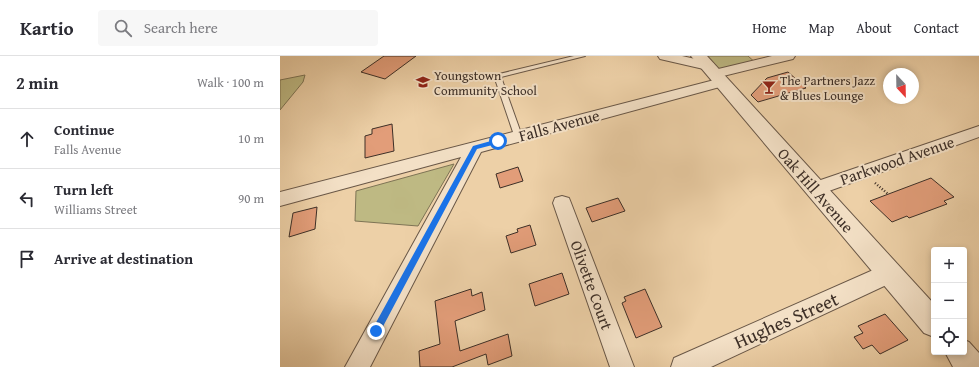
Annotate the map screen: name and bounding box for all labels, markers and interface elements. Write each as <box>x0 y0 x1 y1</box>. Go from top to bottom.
search box <box>98 10 378 46</box>
text: Kartio <box>20 14 74 42</box>
icon: search <box>112 17 134 39</box>
text: Search here <box>144 17 218 38</box>
text: Home <box>752 18 787 38</box>
text: Map <box>809 18 834 38</box>
text: About <box>856 18 892 38</box>
text: Contact <box>914 18 959 38</box>
place label: Youngstown Community School <box>434 66 537 100</box>
north arrow <box>883 68 919 104</box>
text: 2 min <box>16 70 58 95</box>
place label: The Partners Jazz & Blues Lounge <box>780 71 875 105</box>
text: Walk · 100 m <box>197 73 264 92</box>
school or university icon: Youngstown Community School <box>415 74 431 90</box>
bar icon: The Partners Jazz & Blues Lounge <box>761 79 777 95</box>
street label: Falls Avenue <box>516 103 602 147</box>
text: Continue <box>54 119 115 140</box>
icon: ahead <box>16 128 38 150</box>
text: 10 m <box>238 129 264 148</box>
street label: Parkwood Avenue <box>837 129 957 191</box>
route start <box>489 132 507 150</box>
text: Falls Avenue <box>54 140 121 159</box>
street label: Oak Hill Avenue <box>772 142 860 238</box>
text: Turn left <box>54 179 113 200</box>
icon: left <box>16 188 38 210</box>
text: 90 m <box>238 189 264 208</box>
text: Williams Street <box>54 200 137 219</box>
street label: Olivette Court <box>565 237 619 334</box>
map controls <box>931 247 967 355</box>
button: + <box>931 247 967 283</box>
icon: arrive <box>16 248 38 270</box>
text: Arrive at destination <box>54 248 193 269</box>
button: − <box>931 283 967 319</box>
street label: Hughes Street <box>729 284 843 356</box>
button: locate <box>931 319 967 355</box>
route end <box>367 322 385 340</box>

